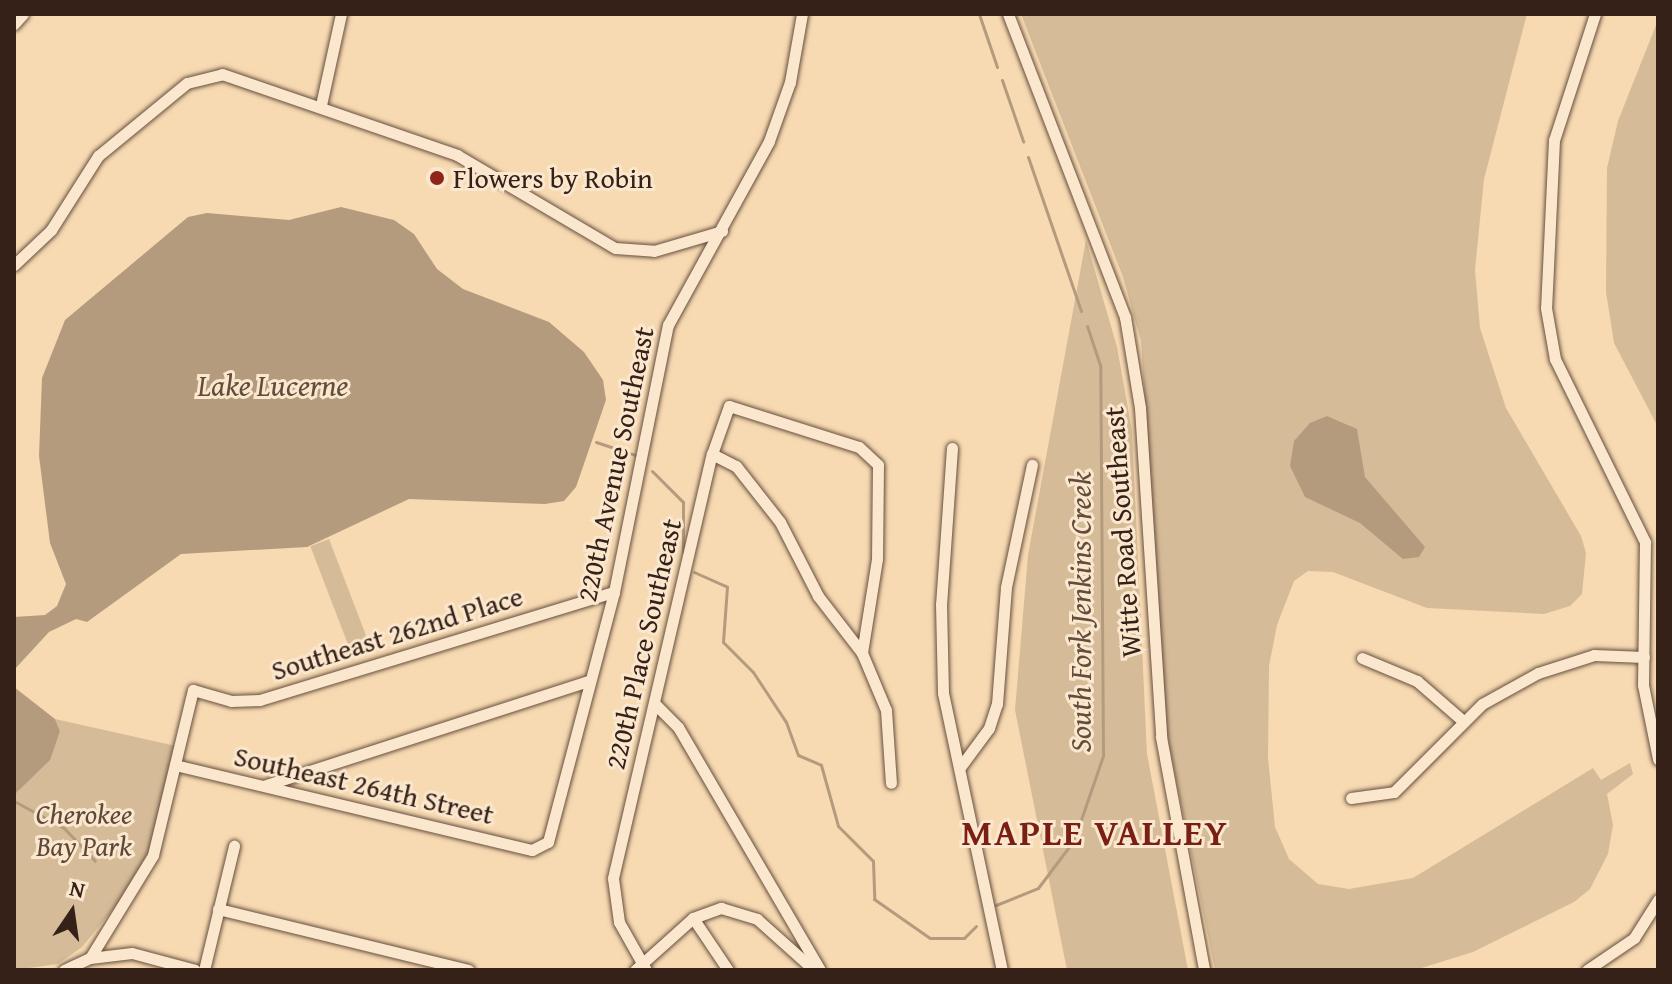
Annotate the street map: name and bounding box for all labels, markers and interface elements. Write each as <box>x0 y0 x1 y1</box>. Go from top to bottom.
place label: Flowers by Robin <box>453 161 653 195</box>
marker: Flowers by Robin <box>428 169 446 187</box>
street label: 220th Avenue Southeast <box>569 323 661 605</box>
water label: Lake Lucerne <box>198 367 348 403</box>
street label: Witte Road Southeast <box>1096 405 1148 659</box>
water label: South Fork Jenkins Creek <box>1062 472 1098 752</box>
street label: 220th Place Southeast <box>598 515 688 773</box>
street label: Southeast 262nd Place <box>267 579 527 687</box>
street label: Southeast 264th Street <box>231 739 497 831</box>
park label: Cherokee Bay Park <box>36 797 132 863</box>
district label: MAPLE VALLEY <box>961 810 1229 854</box>
text: N <box>67 871 88 906</box>
north arrow <box>32 872 112 952</box>

